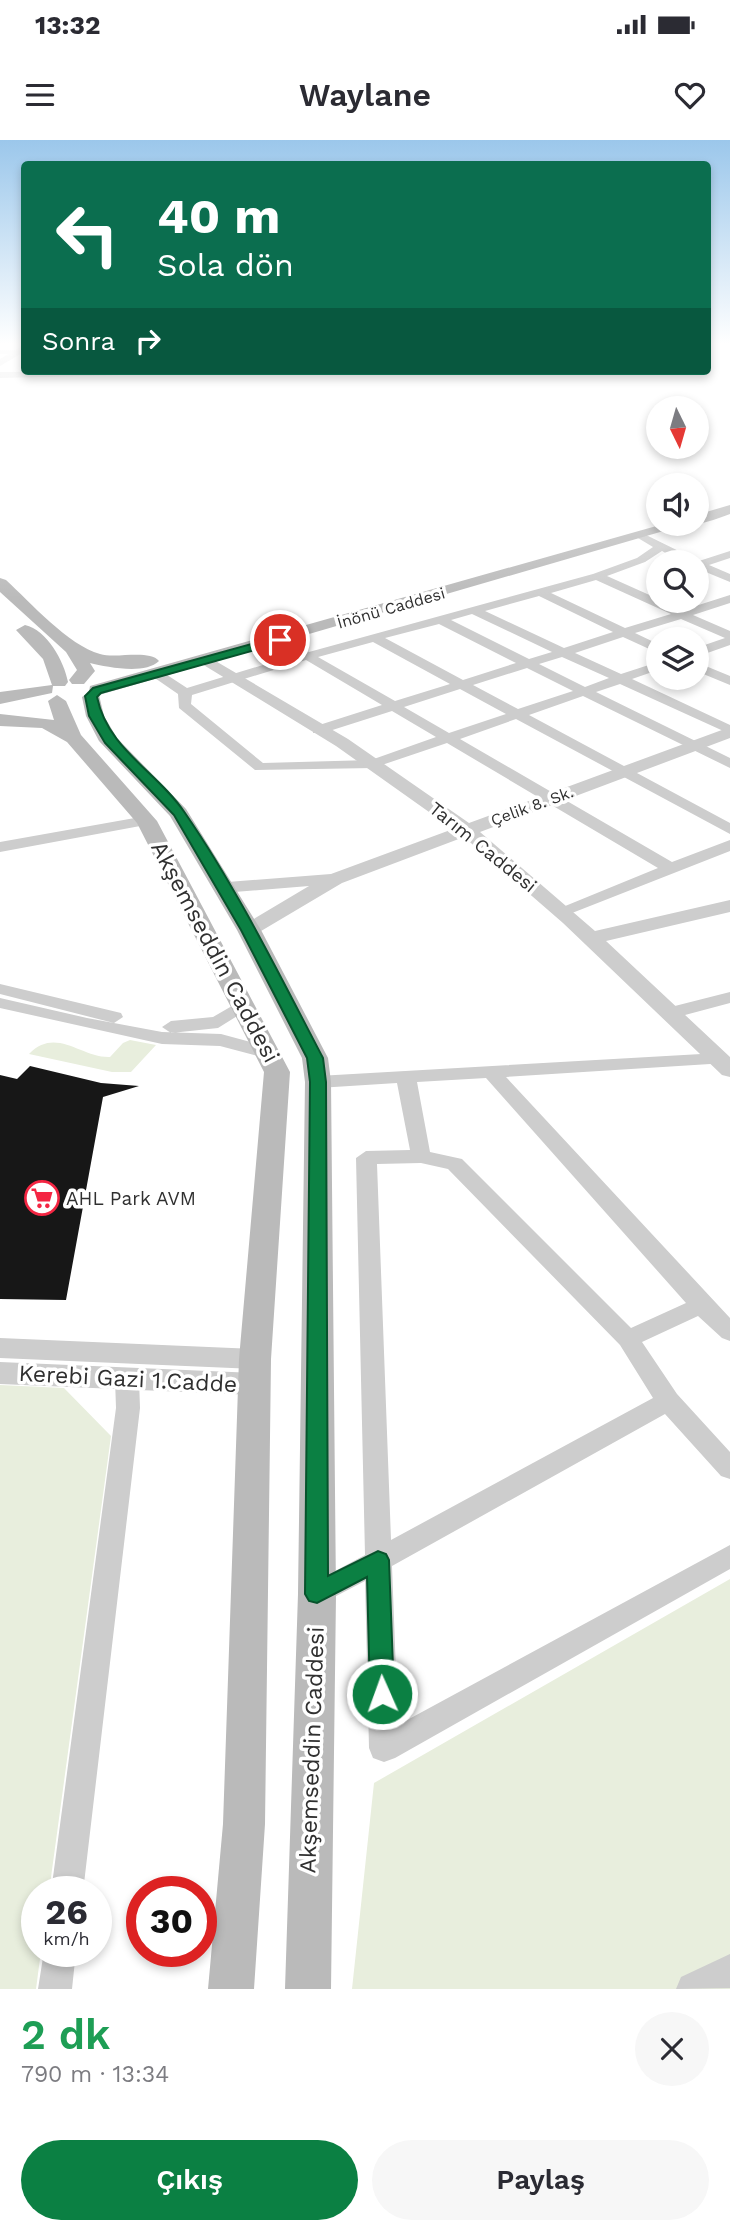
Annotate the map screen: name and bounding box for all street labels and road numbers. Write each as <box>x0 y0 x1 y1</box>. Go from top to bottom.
street label: İnönü Caddesi <box>335 584 447 632</box>
street label: Çelik 8. Sk. <box>488 782 576 830</box>
street label: Tarım Caddesi <box>425 797 541 897</box>
street label: Akşemseddin Caddesi <box>145 837 285 1067</box>
street label: Kerebi Gazi 1.Cadde <box>18 1360 238 1398</box>
street label: Akşemseddin Caddesi <box>294 1626 330 1874</box>

